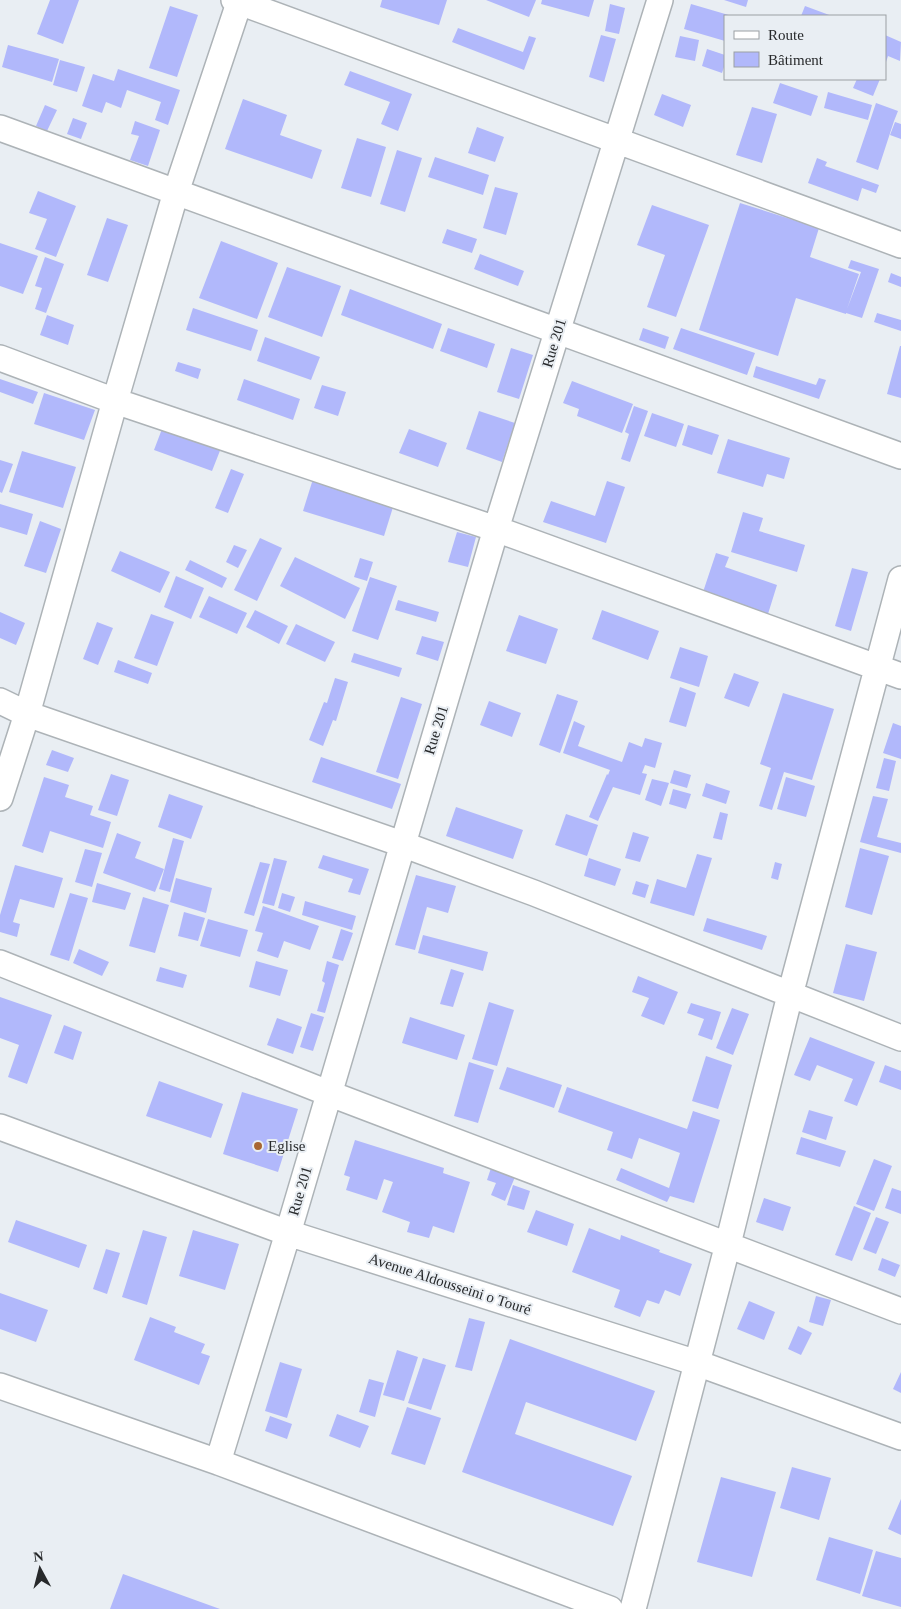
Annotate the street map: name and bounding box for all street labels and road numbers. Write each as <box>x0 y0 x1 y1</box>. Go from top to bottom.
street label: Rue 201 <box>539 317 569 369</box>
street label: Rue 201 <box>421 704 451 756</box>
street label: Rue 201 <box>285 1165 315 1217</box>
street label: Avenue Aldousseini o Touré <box>367 1250 533 1318</box>

